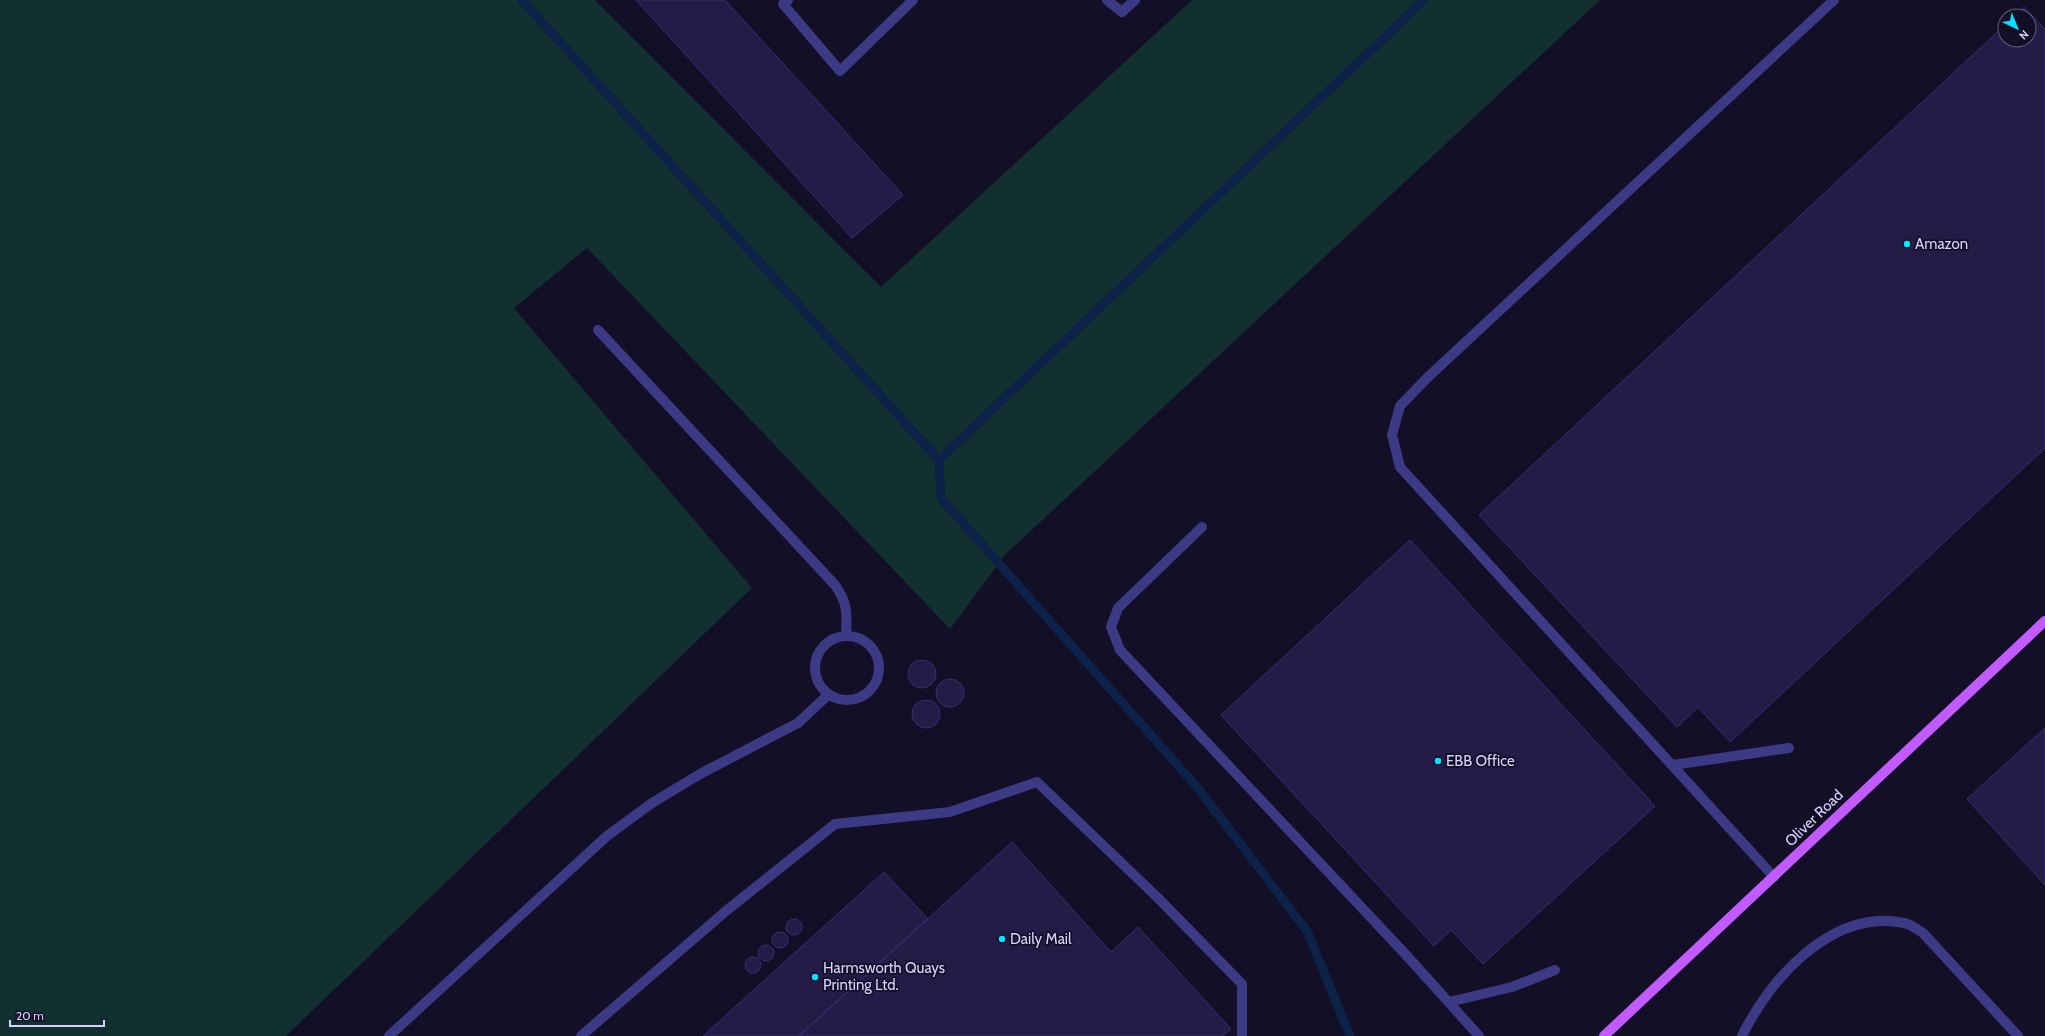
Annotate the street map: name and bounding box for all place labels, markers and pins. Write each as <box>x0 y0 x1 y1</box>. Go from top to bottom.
place label: Amazon <box>1915 235 1968 253</box>
marker: Amazon <box>1902 239 1912 249</box>
place label: EBB Office <box>1446 752 1515 770</box>
marker: EBB Office <box>1433 756 1443 766</box>
place label: Daily Mail <box>1010 930 1072 948</box>
marker: Daily Mail <box>997 934 1007 944</box>
place label: Harmsworth Quays Printing Ltd. <box>823 959 945 994</box>
marker: Harmsworth Quays Printing Ltd. <box>810 972 820 982</box>

